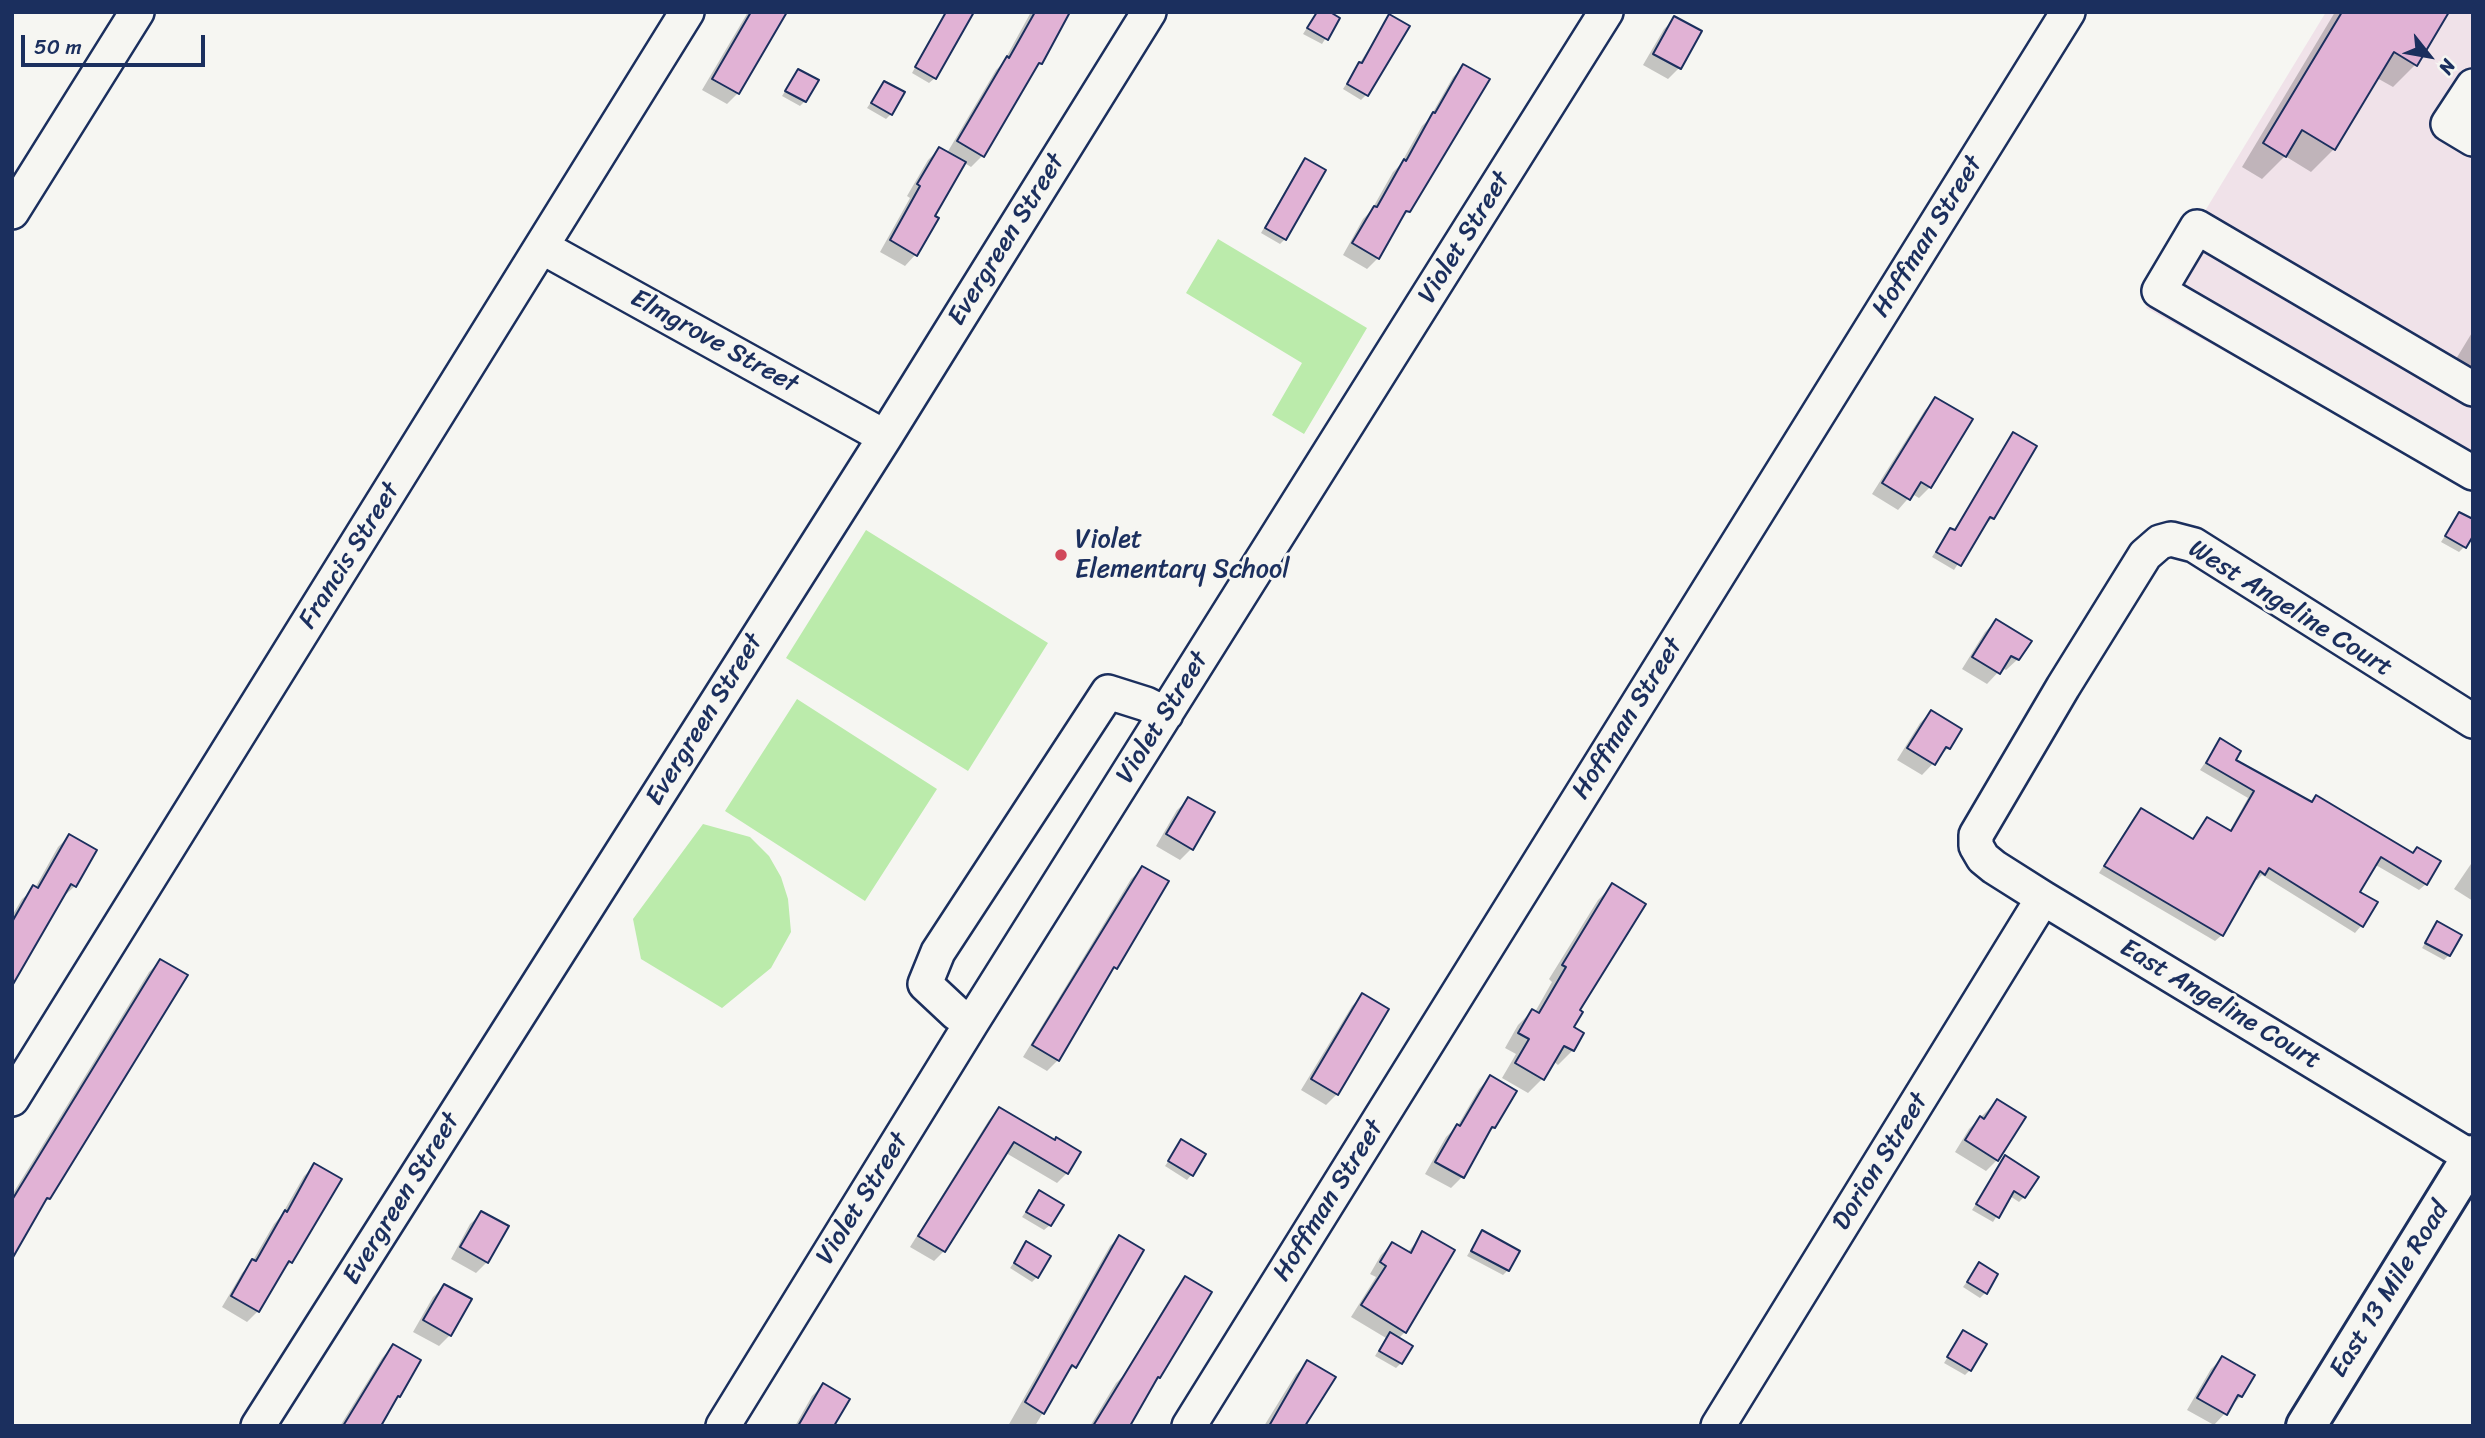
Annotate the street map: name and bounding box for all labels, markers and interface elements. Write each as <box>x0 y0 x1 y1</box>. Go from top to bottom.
scale bar <box>24 21 208 65</box>
north arrow <box>2394 21 2464 91</box>
text: 50 m <box>34 28 82 66</box>
text: N <box>2430 53 2465 81</box>
street label: Evergreen Street <box>942 148 1072 332</box>
street label: Hoffman Street <box>1866 151 1990 323</box>
street label: Violet Street <box>1412 166 1518 310</box>
street label: Elmgrove Street <box>625 283 803 401</box>
street label: Francis Street <box>293 477 407 635</box>
place label: Violet Elementary School <box>1075 524 1290 586</box>
street label: West Angeline Court <box>2182 534 2398 684</box>
marker: Violet Elementary School <box>1053 547 1069 563</box>
street label: Evergreen Street <box>640 628 770 812</box>
street label: Hoffman Street <box>1566 633 1690 805</box>
street label: Violet Street <box>1110 646 1216 790</box>
street label: East Angeline Court <box>2114 933 2326 1077</box>
street label: Dorion Street <box>1826 1088 1936 1236</box>
street label: Evergreen Street <box>337 1107 467 1291</box>
street label: Hoffman Street <box>1267 1115 1391 1287</box>
street label: Violet Street <box>810 1127 916 1271</box>
street label: East 13 Mile Road <box>2323 1196 2457 1384</box>

